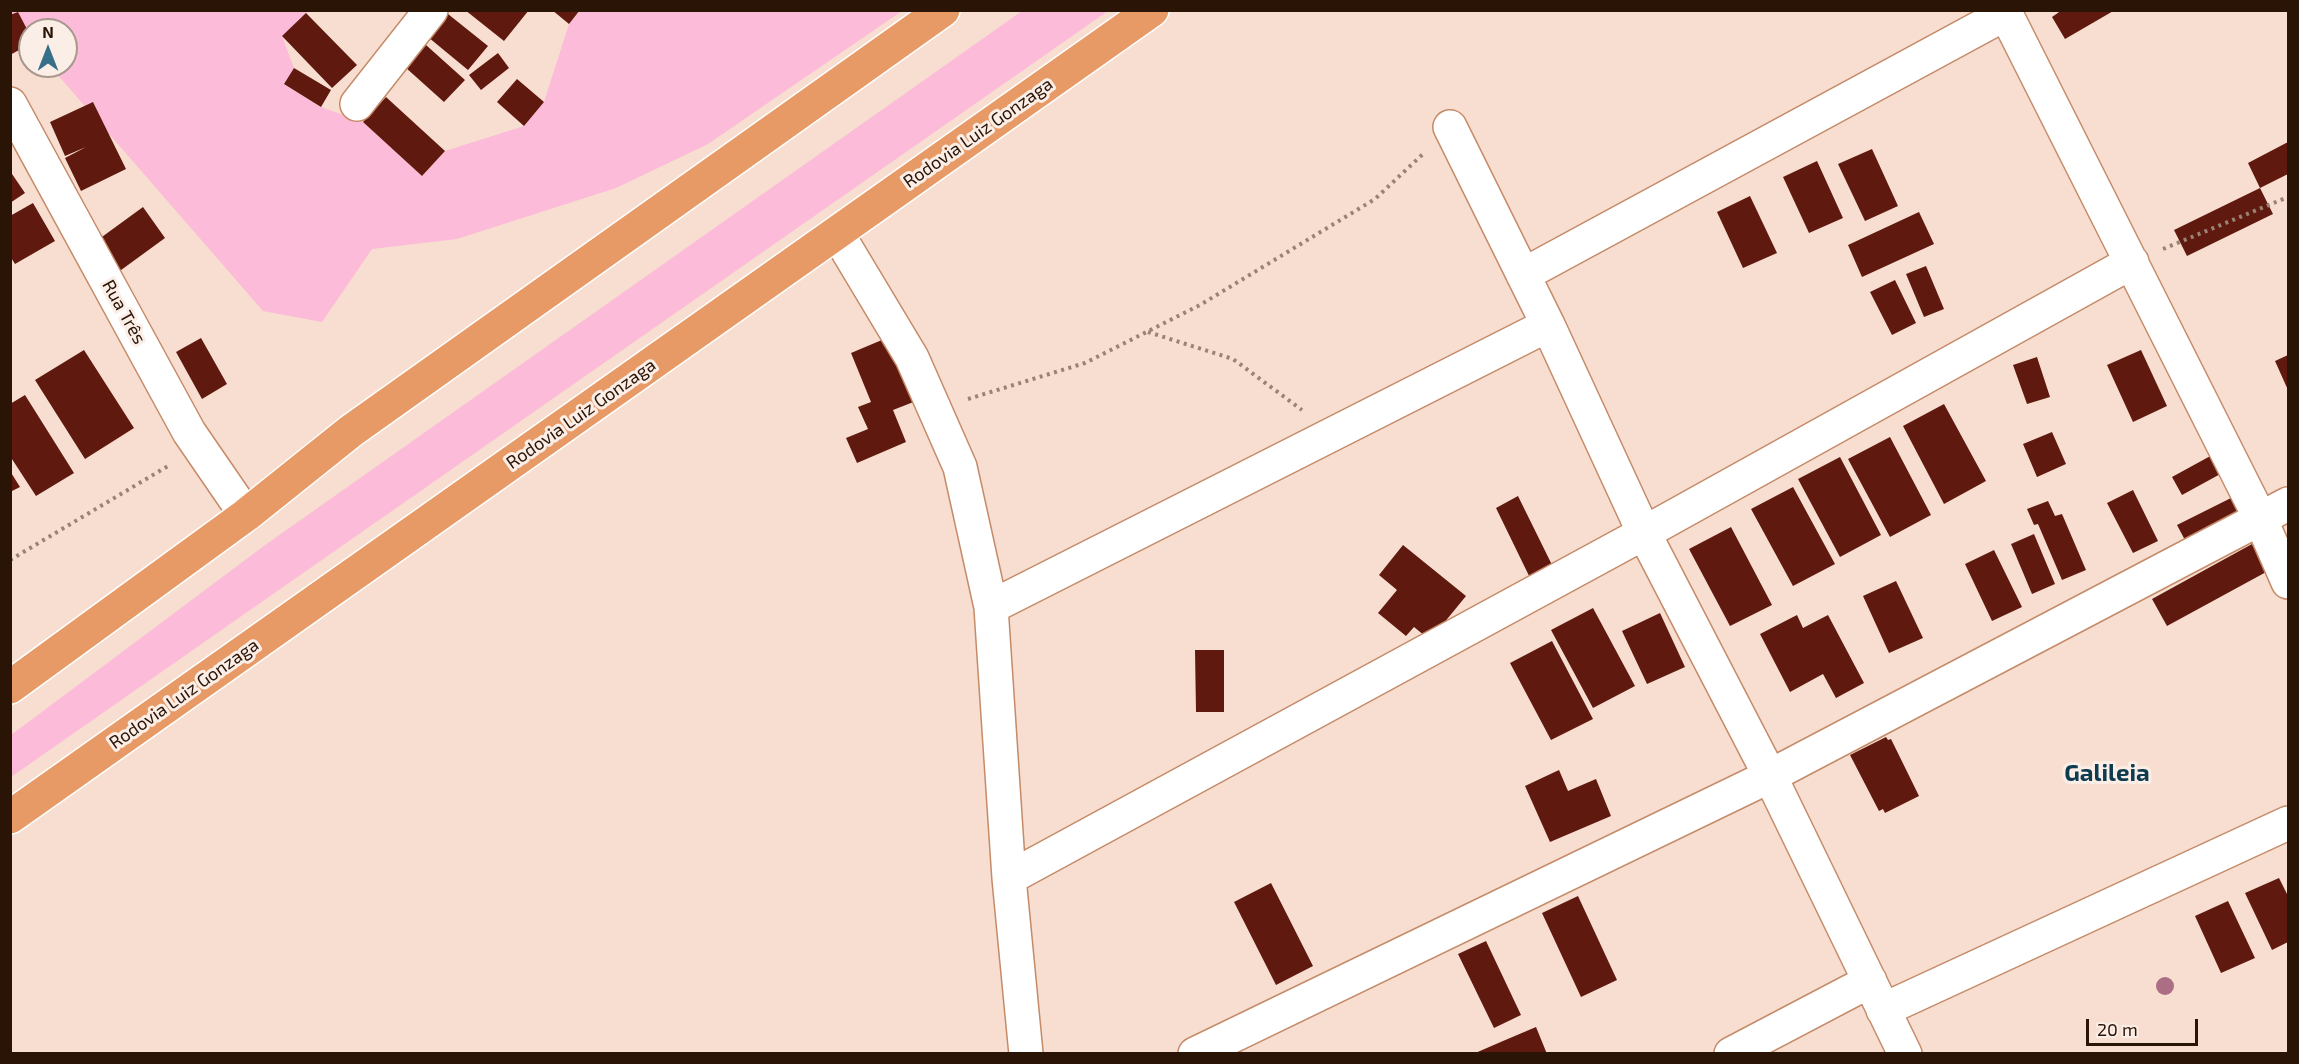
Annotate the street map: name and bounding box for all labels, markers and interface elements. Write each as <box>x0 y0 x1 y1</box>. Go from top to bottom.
north arrow <box>18 18 78 78</box>
text: N <box>42 22 54 41</box>
street label: Rodovia Luiz Gonzaga <box>899 73 1057 193</box>
street label: Rua Três <box>98 276 150 348</box>
street label: Rodovia Luiz Gonzaga <box>502 354 660 474</box>
street label: Rodovia Luiz Gonzaga <box>105 634 263 754</box>
district label: Galileia <box>2064 759 2150 787</box>
scale bar <box>2089 1007 2202 1045</box>
text: 20 m <box>2097 1018 2138 1040</box>

